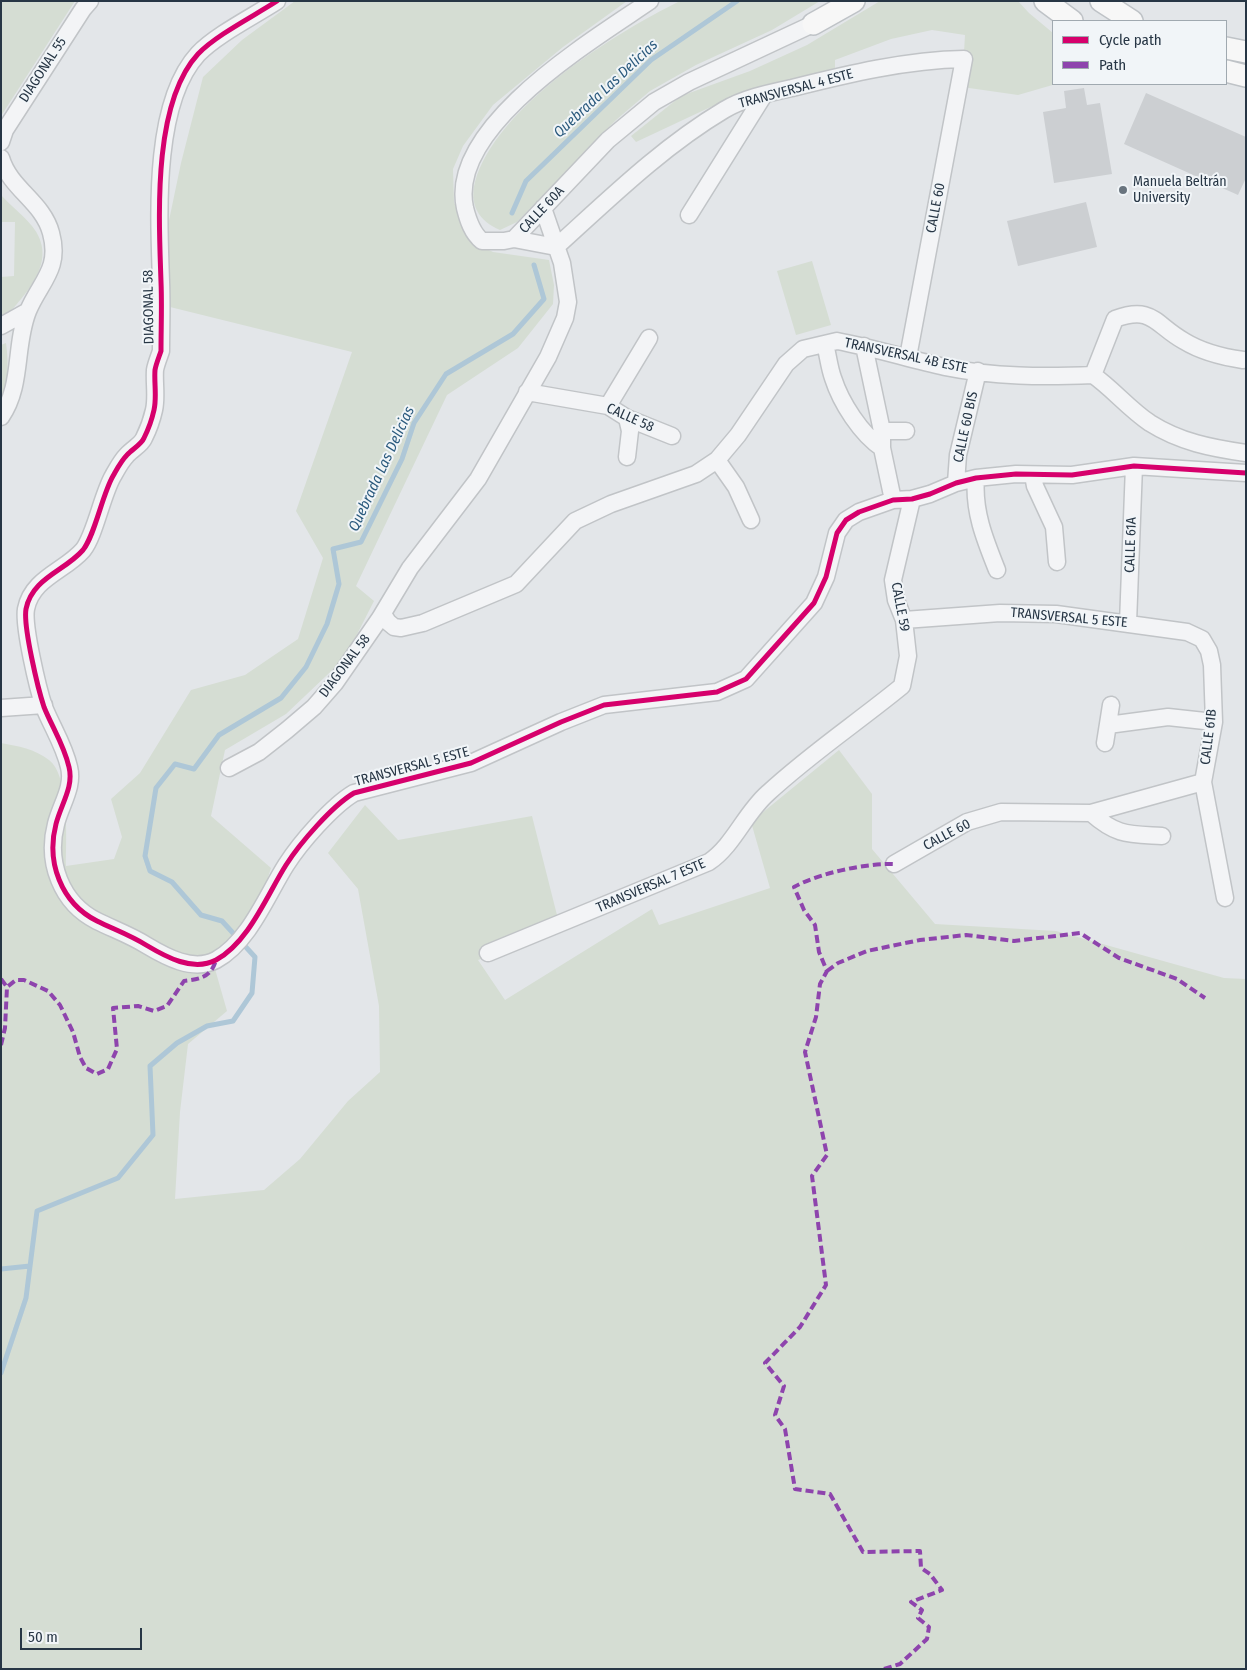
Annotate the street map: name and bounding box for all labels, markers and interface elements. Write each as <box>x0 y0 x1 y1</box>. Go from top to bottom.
legend <box>1052 20 1227 85</box>
text: Cycle path <box>1099 31 1162 49</box>
street label: DIAGONAL 55 <box>16 34 70 106</box>
water label: Quebrada Las Delicias <box>550 36 662 142</box>
text: Path <box>1099 56 1126 74</box>
street label: TRANSVERSAL 4 ESTE <box>737 66 855 112</box>
place label: Manuela Beltrán University <box>1133 174 1227 206</box>
street label: CALLE 60 <box>923 181 949 235</box>
street label: CALLE 60A <box>516 183 568 237</box>
marker: Manuela Beltrán University <box>1117 184 1129 196</box>
street label: DIAGONAL 58 <box>140 270 158 344</box>
street label: TRANSVERSAL 4B ESTE <box>843 335 969 377</box>
street label: CALLE 60 BIS <box>950 390 982 464</box>
street label: CALLE 58 <box>604 400 656 436</box>
water label: Quebrada Las Delicias <box>345 404 419 534</box>
street label: CALLE 61A <box>1122 517 1140 573</box>
street label: CALLE 59 <box>887 581 913 633</box>
street label: TRANSVERSAL 5 ESTE <box>1010 605 1128 631</box>
street label: DIAGONAL 58 <box>316 631 374 701</box>
street label: CALLE 61B <box>1197 708 1221 766</box>
street label: TRANSVERSAL 5 ESTE <box>353 744 471 790</box>
street label: CALLE 60 <box>921 816 973 854</box>
street label: TRANSVERSAL 7 ESTE <box>594 855 708 917</box>
scale bar <box>22 1618 145 1650</box>
text: 50 m <box>28 1628 58 1646</box>

